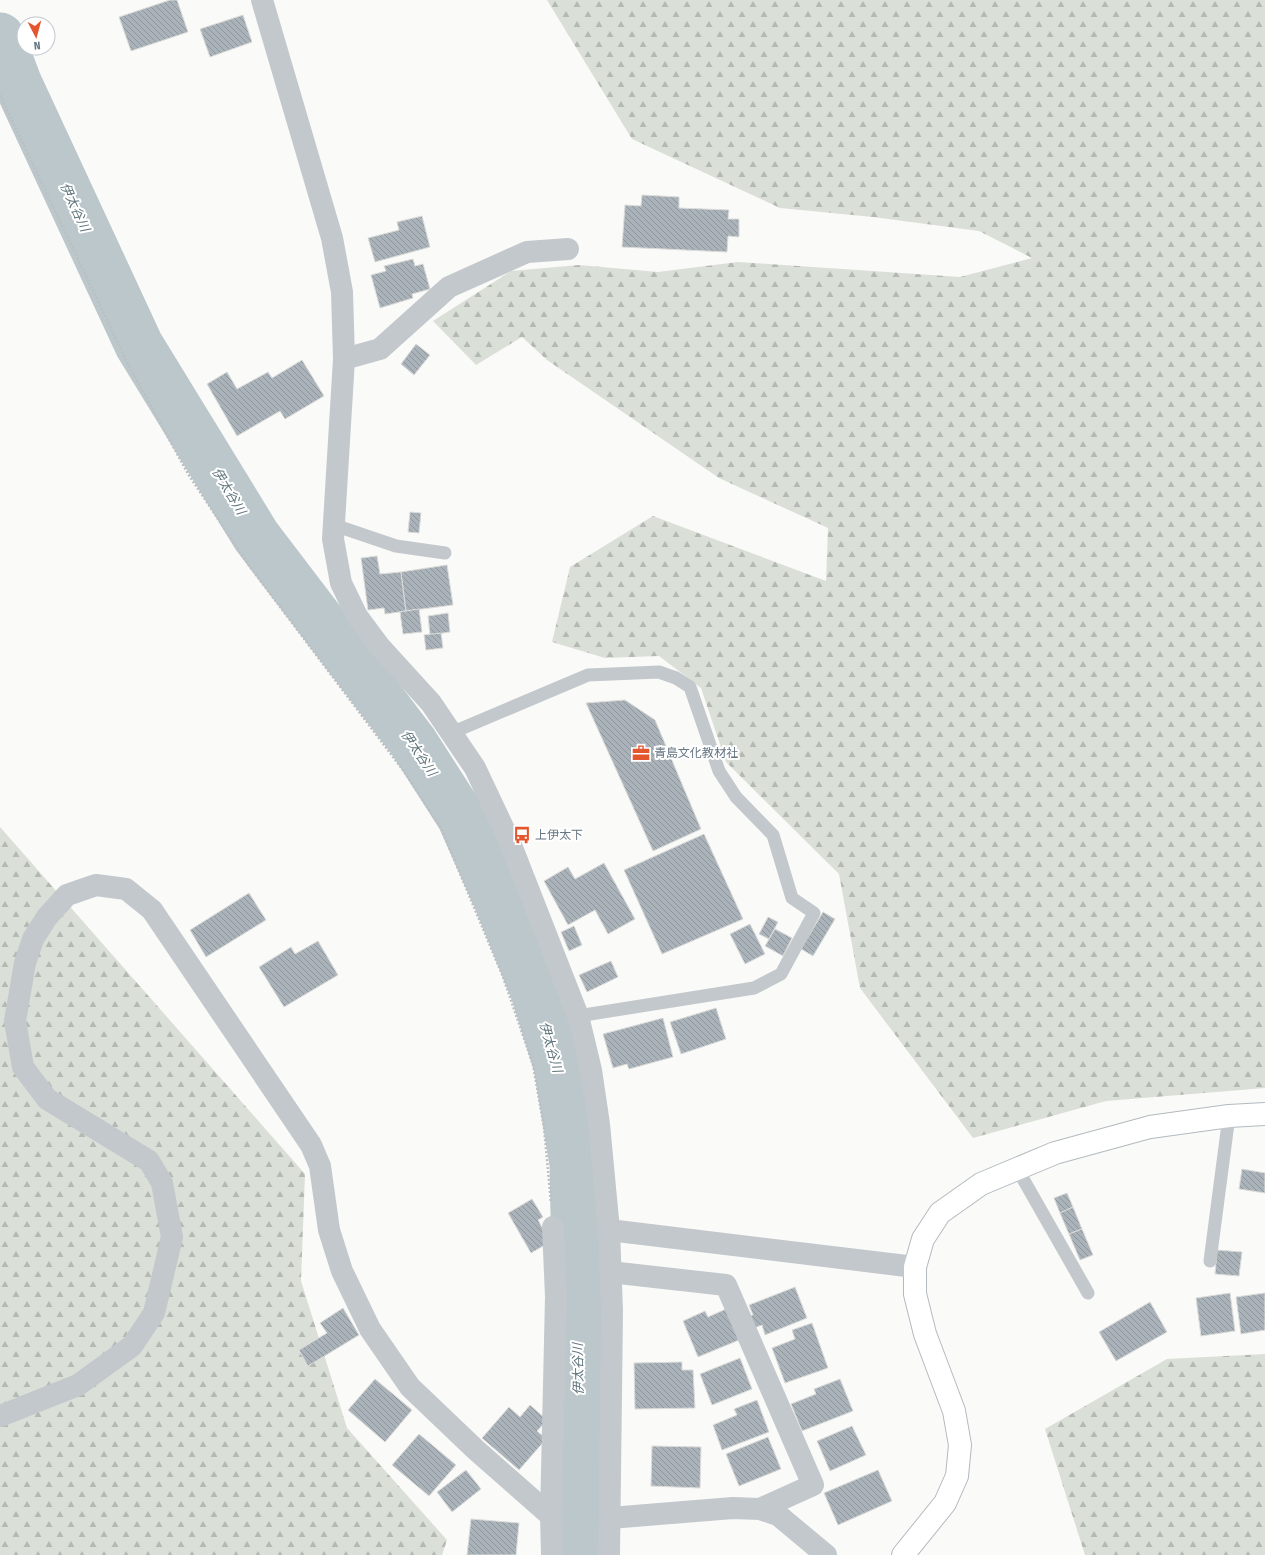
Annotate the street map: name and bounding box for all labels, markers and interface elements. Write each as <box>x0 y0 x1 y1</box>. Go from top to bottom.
north arrow <box>16 16 56 56</box>
text: N <box>33 39 41 52</box>
water label: 伊太谷川 <box>57 180 94 236</box>
water label: 伊太谷川 <box>209 465 250 519</box>
water label: 伊太谷川 <box>398 727 441 780</box>
office icon: 青島文化教材社 <box>631 743 651 763</box>
place label: 青島文化教材社 <box>654 746 738 760</box>
bus stop icon: 上伊太下 <box>512 825 532 845</box>
place label: 上伊太下 <box>535 828 583 842</box>
water label: 伊太谷川 <box>537 1020 566 1076</box>
water label: 伊太谷川 <box>570 1341 586 1395</box>

